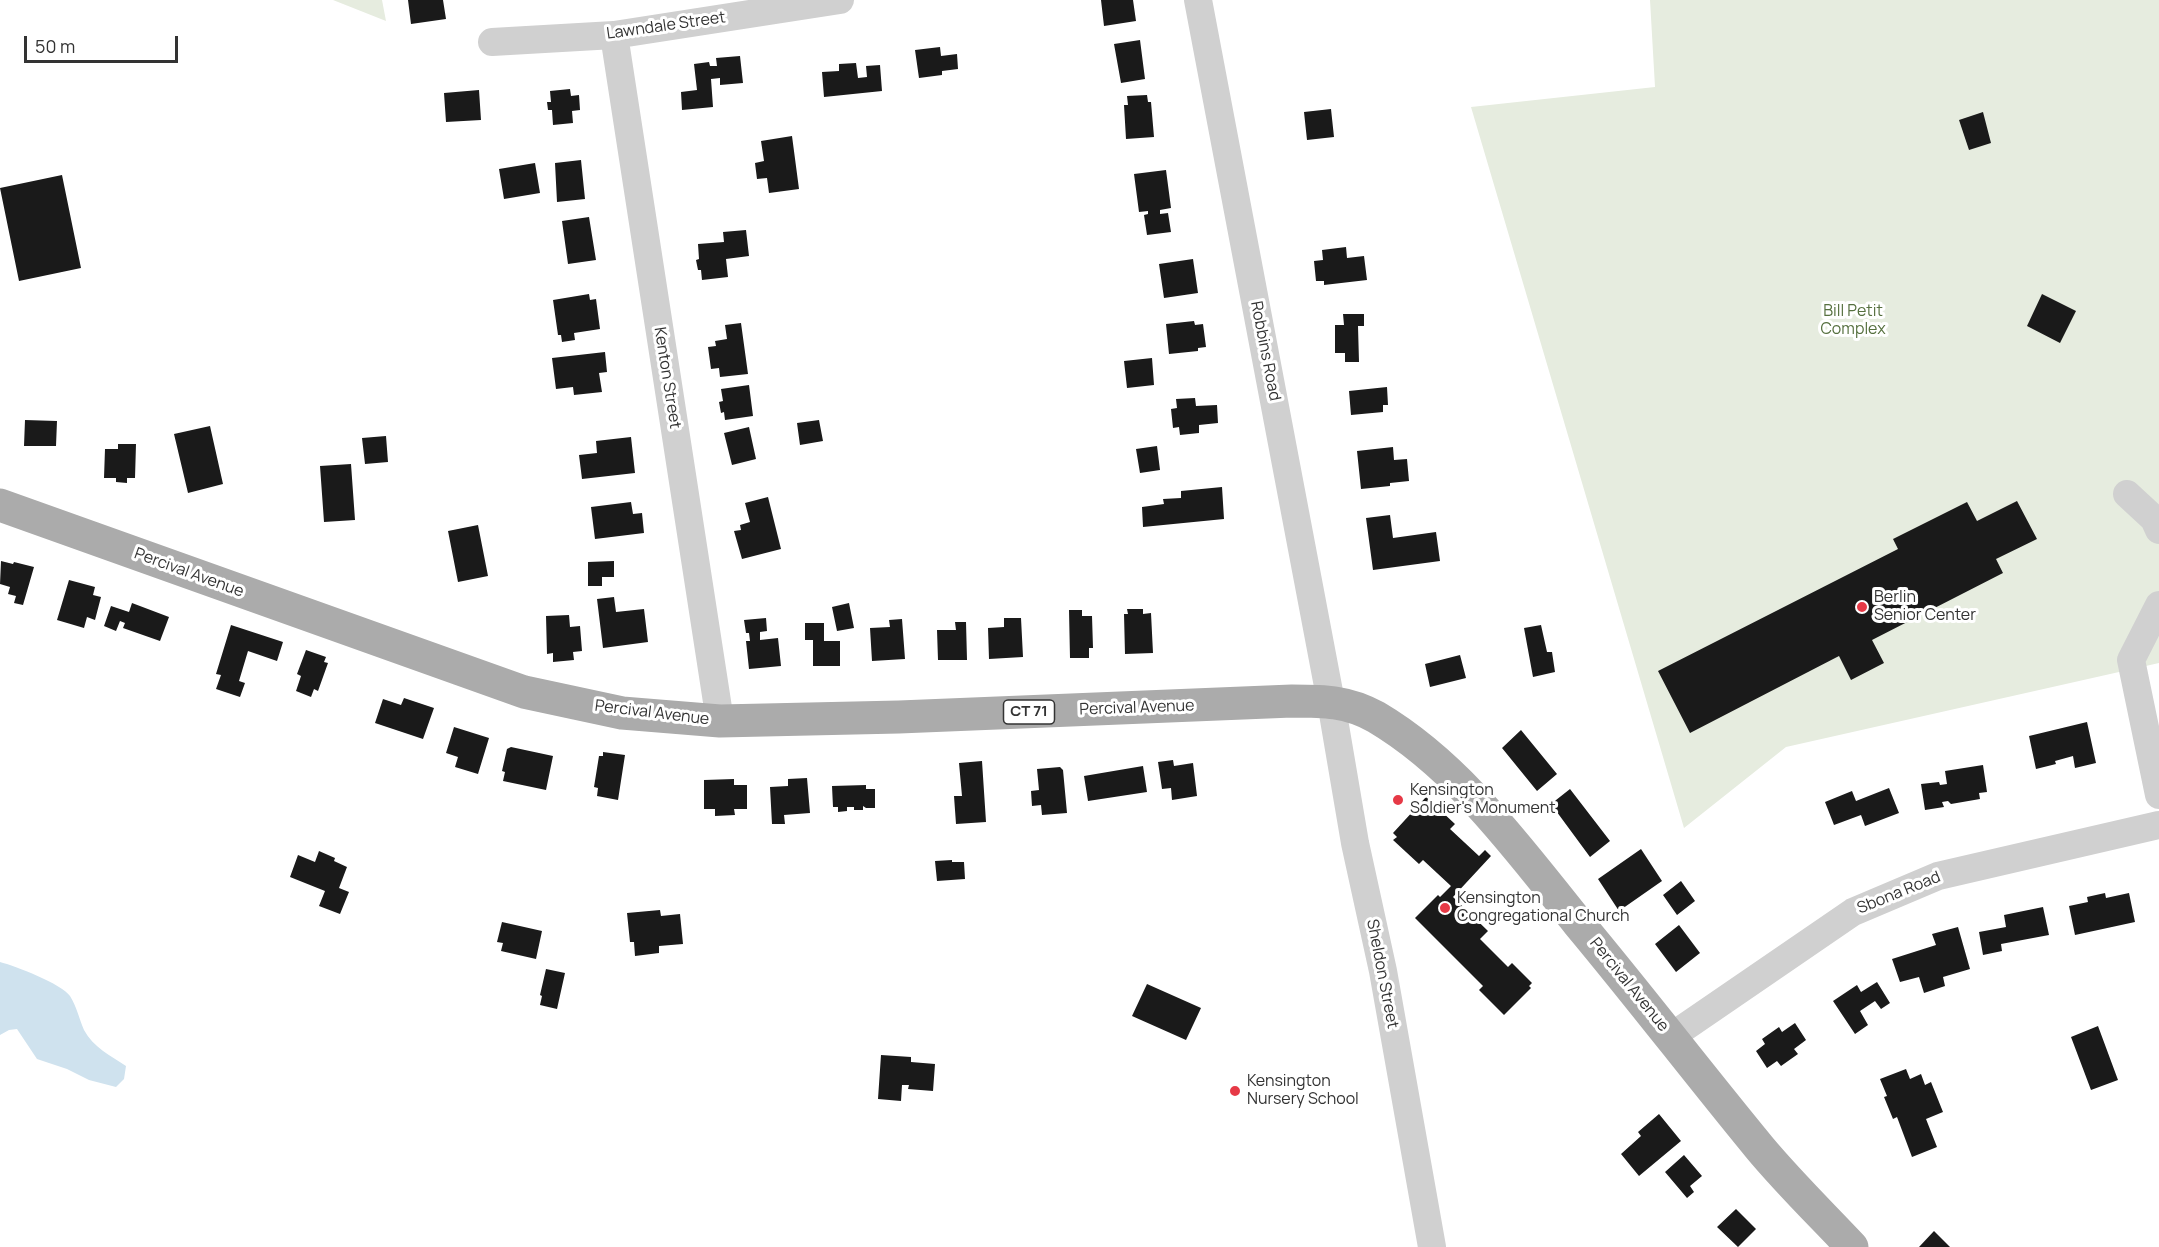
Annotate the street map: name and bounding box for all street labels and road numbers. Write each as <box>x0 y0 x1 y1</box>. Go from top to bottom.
street label: Lawndale Street <box>605 8 727 44</box>
street label: Robbins Road <box>1246 299 1284 403</box>
street label: Kenton Street <box>649 326 685 430</box>
street label: Percival Avenue <box>132 544 246 602</box>
street label: Percival Avenue <box>594 696 710 730</box>
street label: Percival Avenue <box>1079 696 1195 720</box>
road number: CT 71 <box>1004 700 1054 724</box>
street label: Sbona Road <box>1854 868 1944 918</box>
street label: Sheldon Street <box>1362 918 1402 1030</box>
street label: Percival Avenue <box>1585 934 1673 1036</box>

